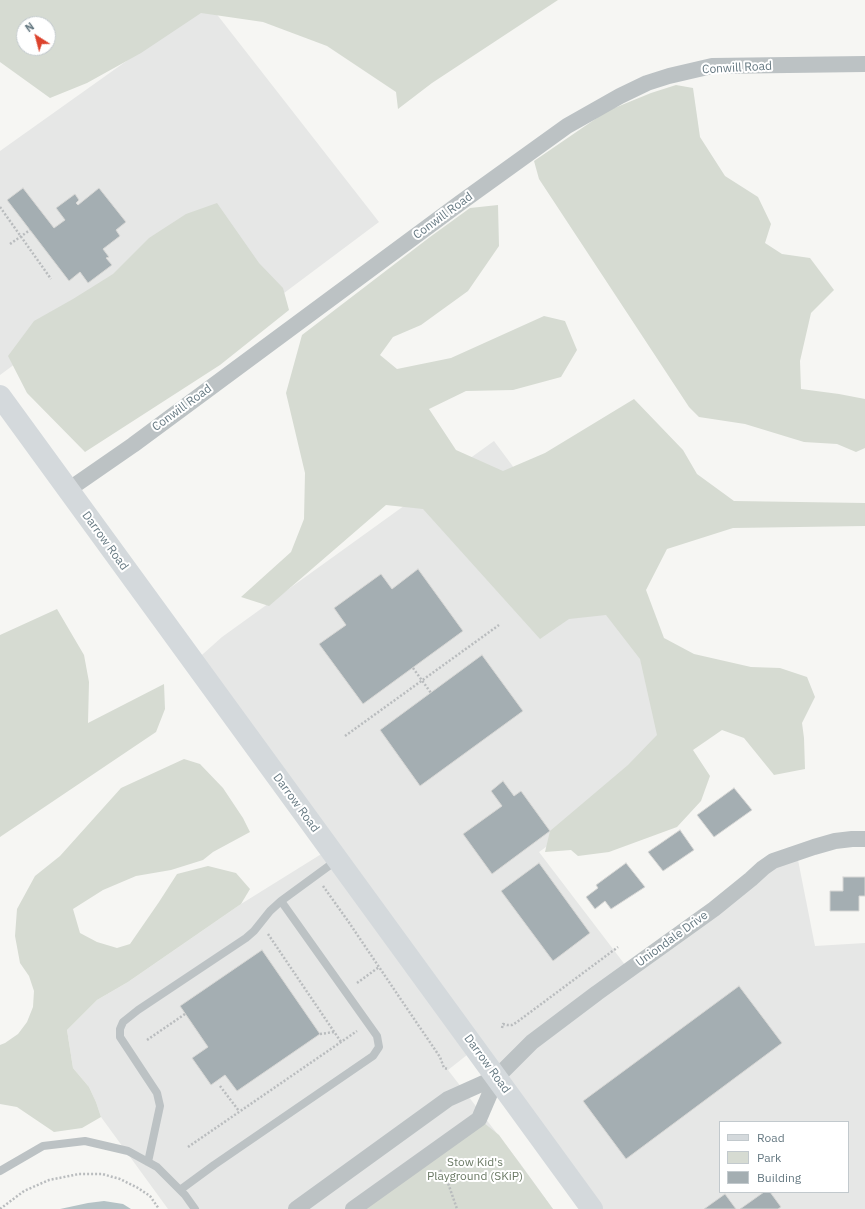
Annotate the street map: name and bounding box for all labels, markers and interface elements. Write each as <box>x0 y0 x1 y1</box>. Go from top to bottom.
north arrow <box>16 16 56 56</box>
text: N <box>22 19 37 35</box>
street label: Conwill Road <box>702 59 772 77</box>
street label: Conwill Road <box>410 190 476 242</box>
street label: Conwill Road <box>149 382 215 434</box>
street label: Darrow Road <box>79 509 131 573</box>
street label: Darrow Road <box>270 771 322 835</box>
street label: Uniondale Drive <box>633 908 711 970</box>
street label: Darrow Road <box>461 1032 513 1096</box>
legend <box>719 1121 849 1193</box>
text: Road <box>757 1130 785 1145</box>
text: Park <box>757 1150 781 1165</box>
park label: Stow Kid's Playground (SKiP) <box>427 1156 523 1184</box>
text: Building <box>757 1170 801 1185</box>

